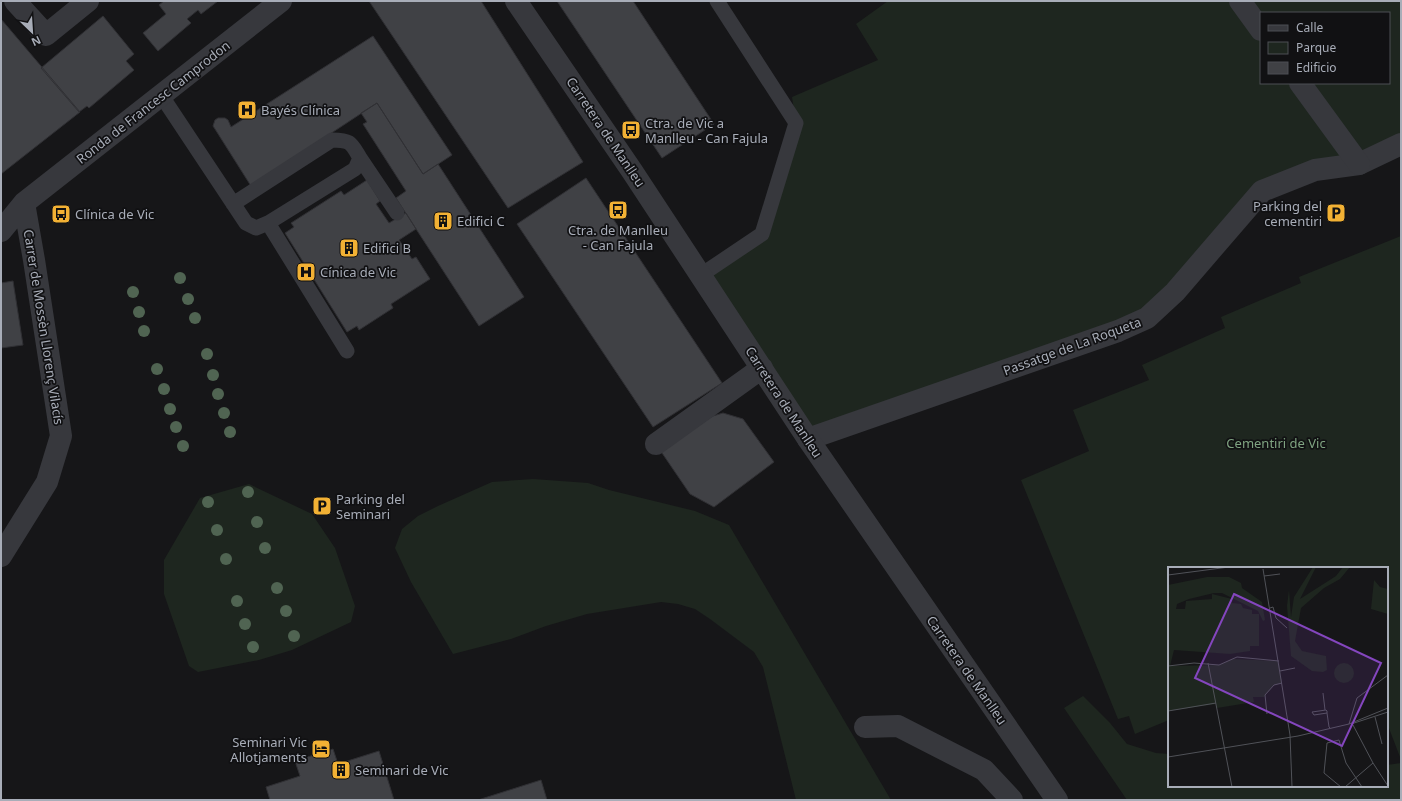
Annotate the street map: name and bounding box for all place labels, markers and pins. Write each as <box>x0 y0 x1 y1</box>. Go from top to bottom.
hospital icon: Bayés Clínica <box>236 99 258 121</box>
place label: Bayés Clínica <box>261 101 340 119</box>
place label: Ctra. de Vic a Manlleu - Can Fajula <box>645 114 768 147</box>
bus stop icon: Ctra. de Vic a Manlleu - Can Fajula <box>620 119 642 141</box>
place label: Parking del cementiri <box>1253 197 1322 230</box>
bus stop icon: Ctra. de Manlleu - Can Fajula <box>607 199 629 221</box>
parking icon: Parking del cementiri <box>1325 202 1347 224</box>
bus stop icon: Clínica de Vic <box>50 203 72 225</box>
place label: Clínica de Vic <box>75 205 154 223</box>
building icon: Edifici C <box>432 210 454 232</box>
place label: Edifici C <box>457 212 505 230</box>
place label: Ctra. de Manlleu - Can Fajula <box>568 221 668 254</box>
building icon: Edifici B <box>338 237 360 259</box>
place label: Edifici B <box>363 239 411 257</box>
hospital icon: Cínica de Vic <box>295 261 317 283</box>
place label: Cínica de Vic <box>320 263 396 281</box>
place label: Parking del Seminari <box>336 490 405 523</box>
parking icon: Parking del Seminari <box>311 495 333 517</box>
place label: Seminari Vic Allotjaments <box>230 733 307 766</box>
hotel icon: Seminari Vic Allotjaments <box>310 738 332 760</box>
building icon: Seminari de Vic <box>330 759 352 781</box>
place label: Seminari de Vic <box>355 761 449 779</box>

